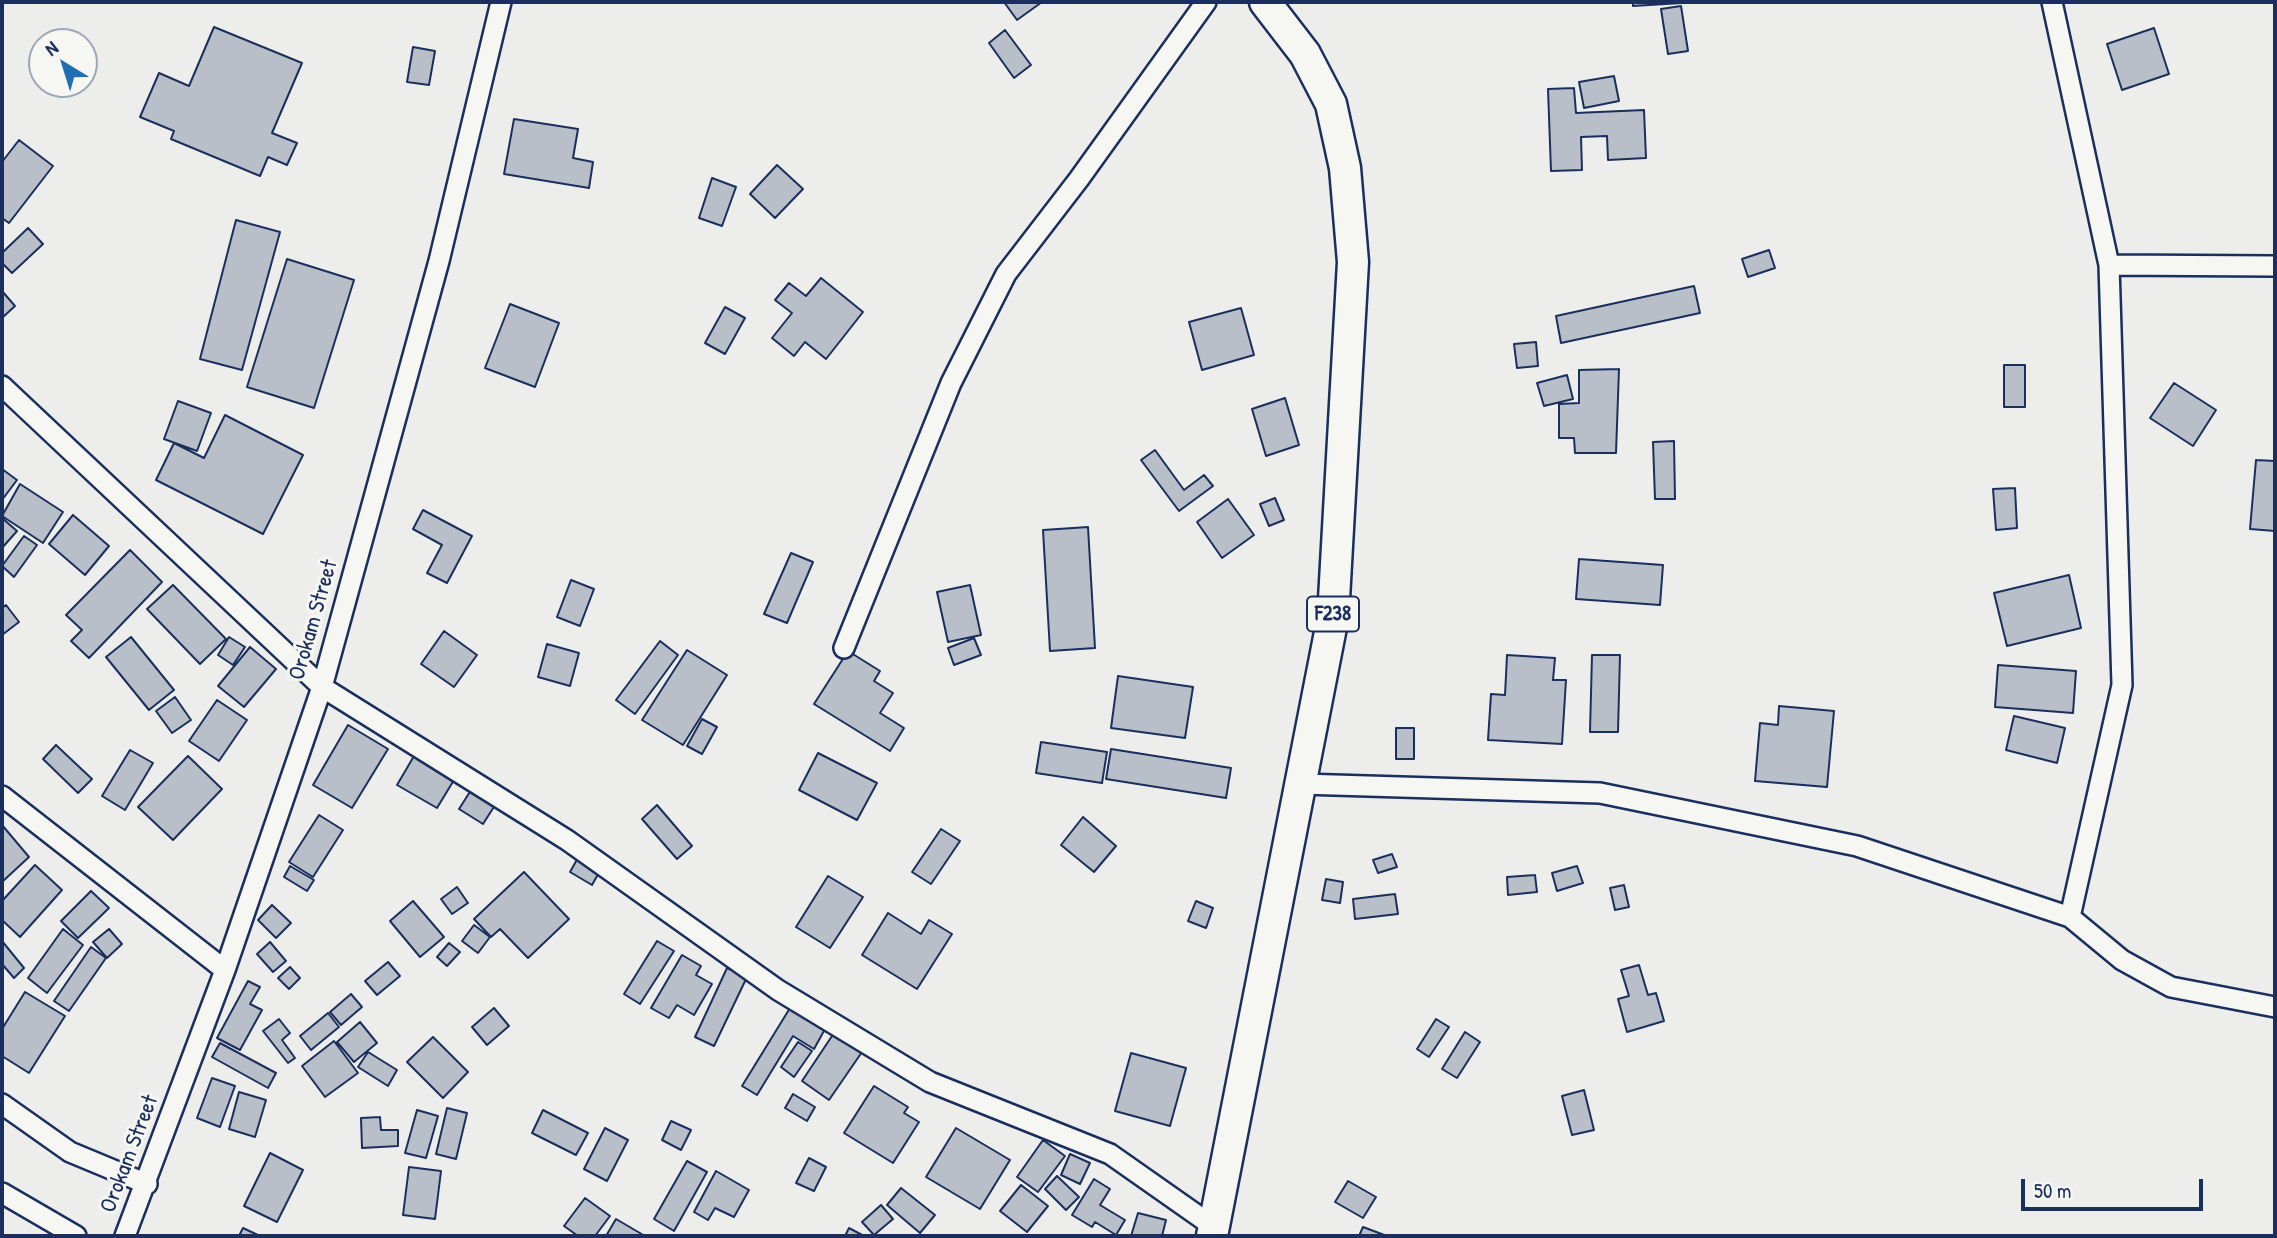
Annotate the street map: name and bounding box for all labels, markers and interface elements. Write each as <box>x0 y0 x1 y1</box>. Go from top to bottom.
north arrow <box>28 28 98 98</box>
text: N <box>39 35 63 61</box>
street label: Orokam Street <box>284 557 344 683</box>
road number: F238 <box>1307 596 1359 632</box>
street label: Orokam Street <box>95 1091 165 1217</box>
scale bar <box>2025 1164 2207 1208</box>
text: 50 m <box>2034 1176 2071 1205</box>

